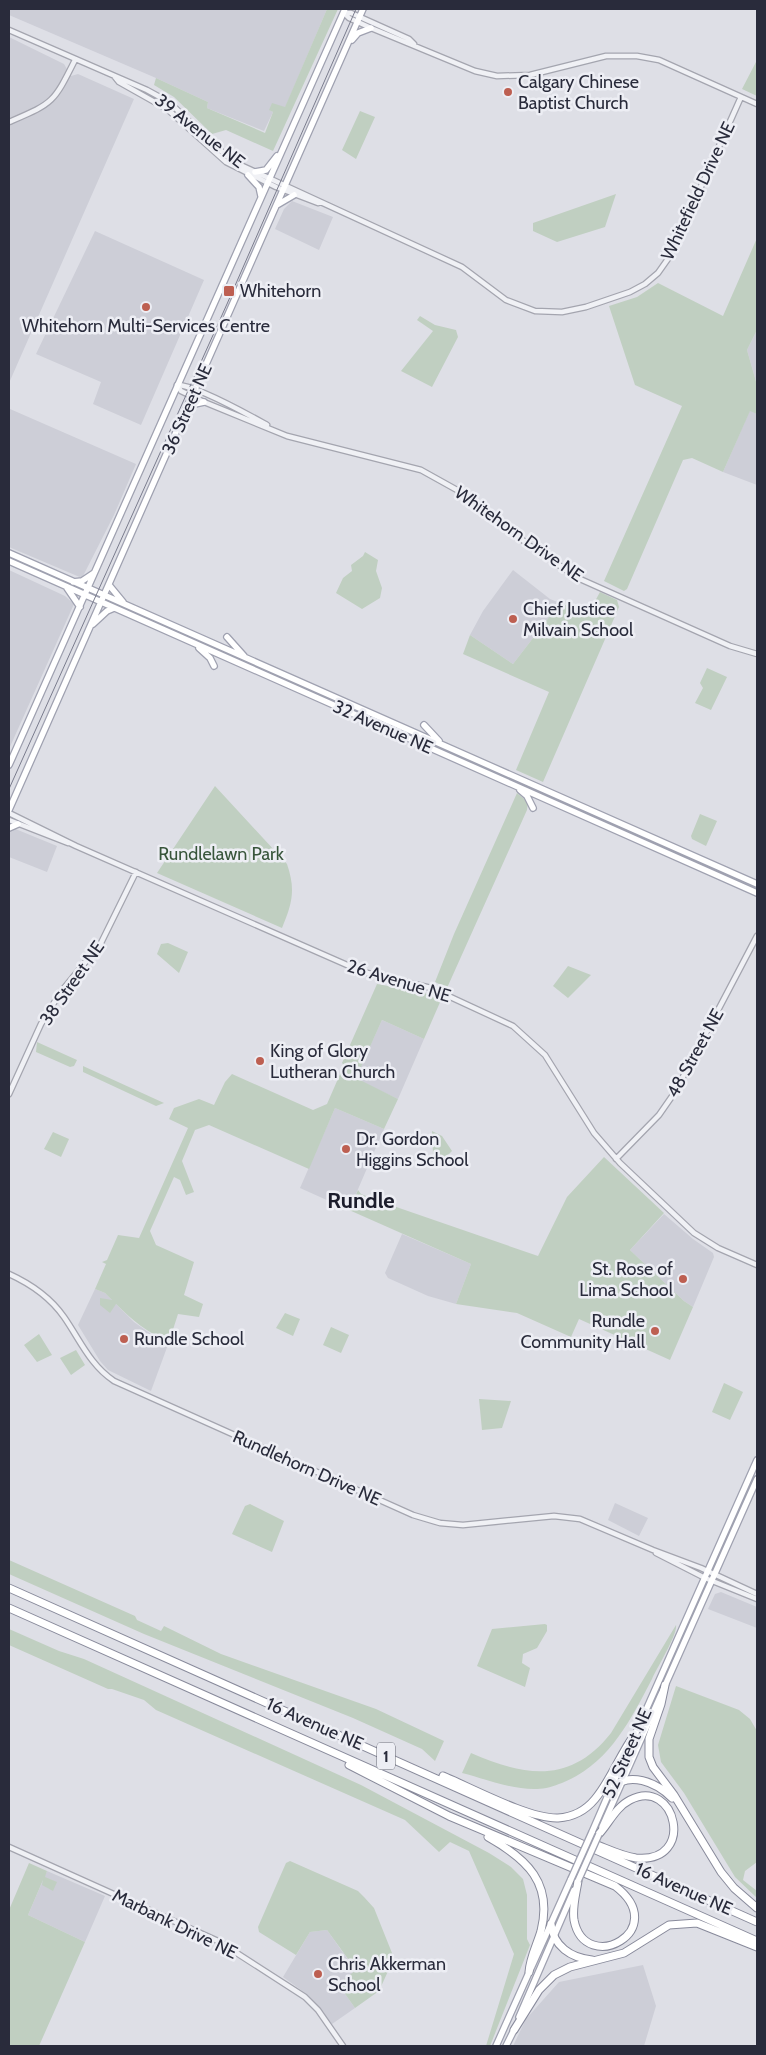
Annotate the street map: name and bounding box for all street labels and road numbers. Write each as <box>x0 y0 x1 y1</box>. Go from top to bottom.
street label: 39 Avenue NE <box>151 89 249 173</box>
street label: Whitefield Drive NE <box>656 118 740 264</box>
street label: 36 Street NE <box>157 360 217 458</box>
street label: Whitehorn Drive NE <box>450 481 588 587</box>
street label: 32 Avenue NE <box>330 695 436 759</box>
street label: 38 Street NE <box>35 937 109 1029</box>
street label: 26 Avenue NE <box>344 955 454 1007</box>
street label: 48 Street NE <box>662 1005 728 1101</box>
street label: Rundlehorn Drive NE <box>229 1425 385 1511</box>
street label: 16 Avenue NE <box>263 1693 367 1755</box>
street label: 52 Street NE <box>597 1705 657 1801</box>
road number: 1 <box>377 1742 395 1770</box>
street label: 16 Avenue NE <box>632 1858 736 1920</box>
street label: Marbank Drive NE <box>109 1884 241 1964</box>

